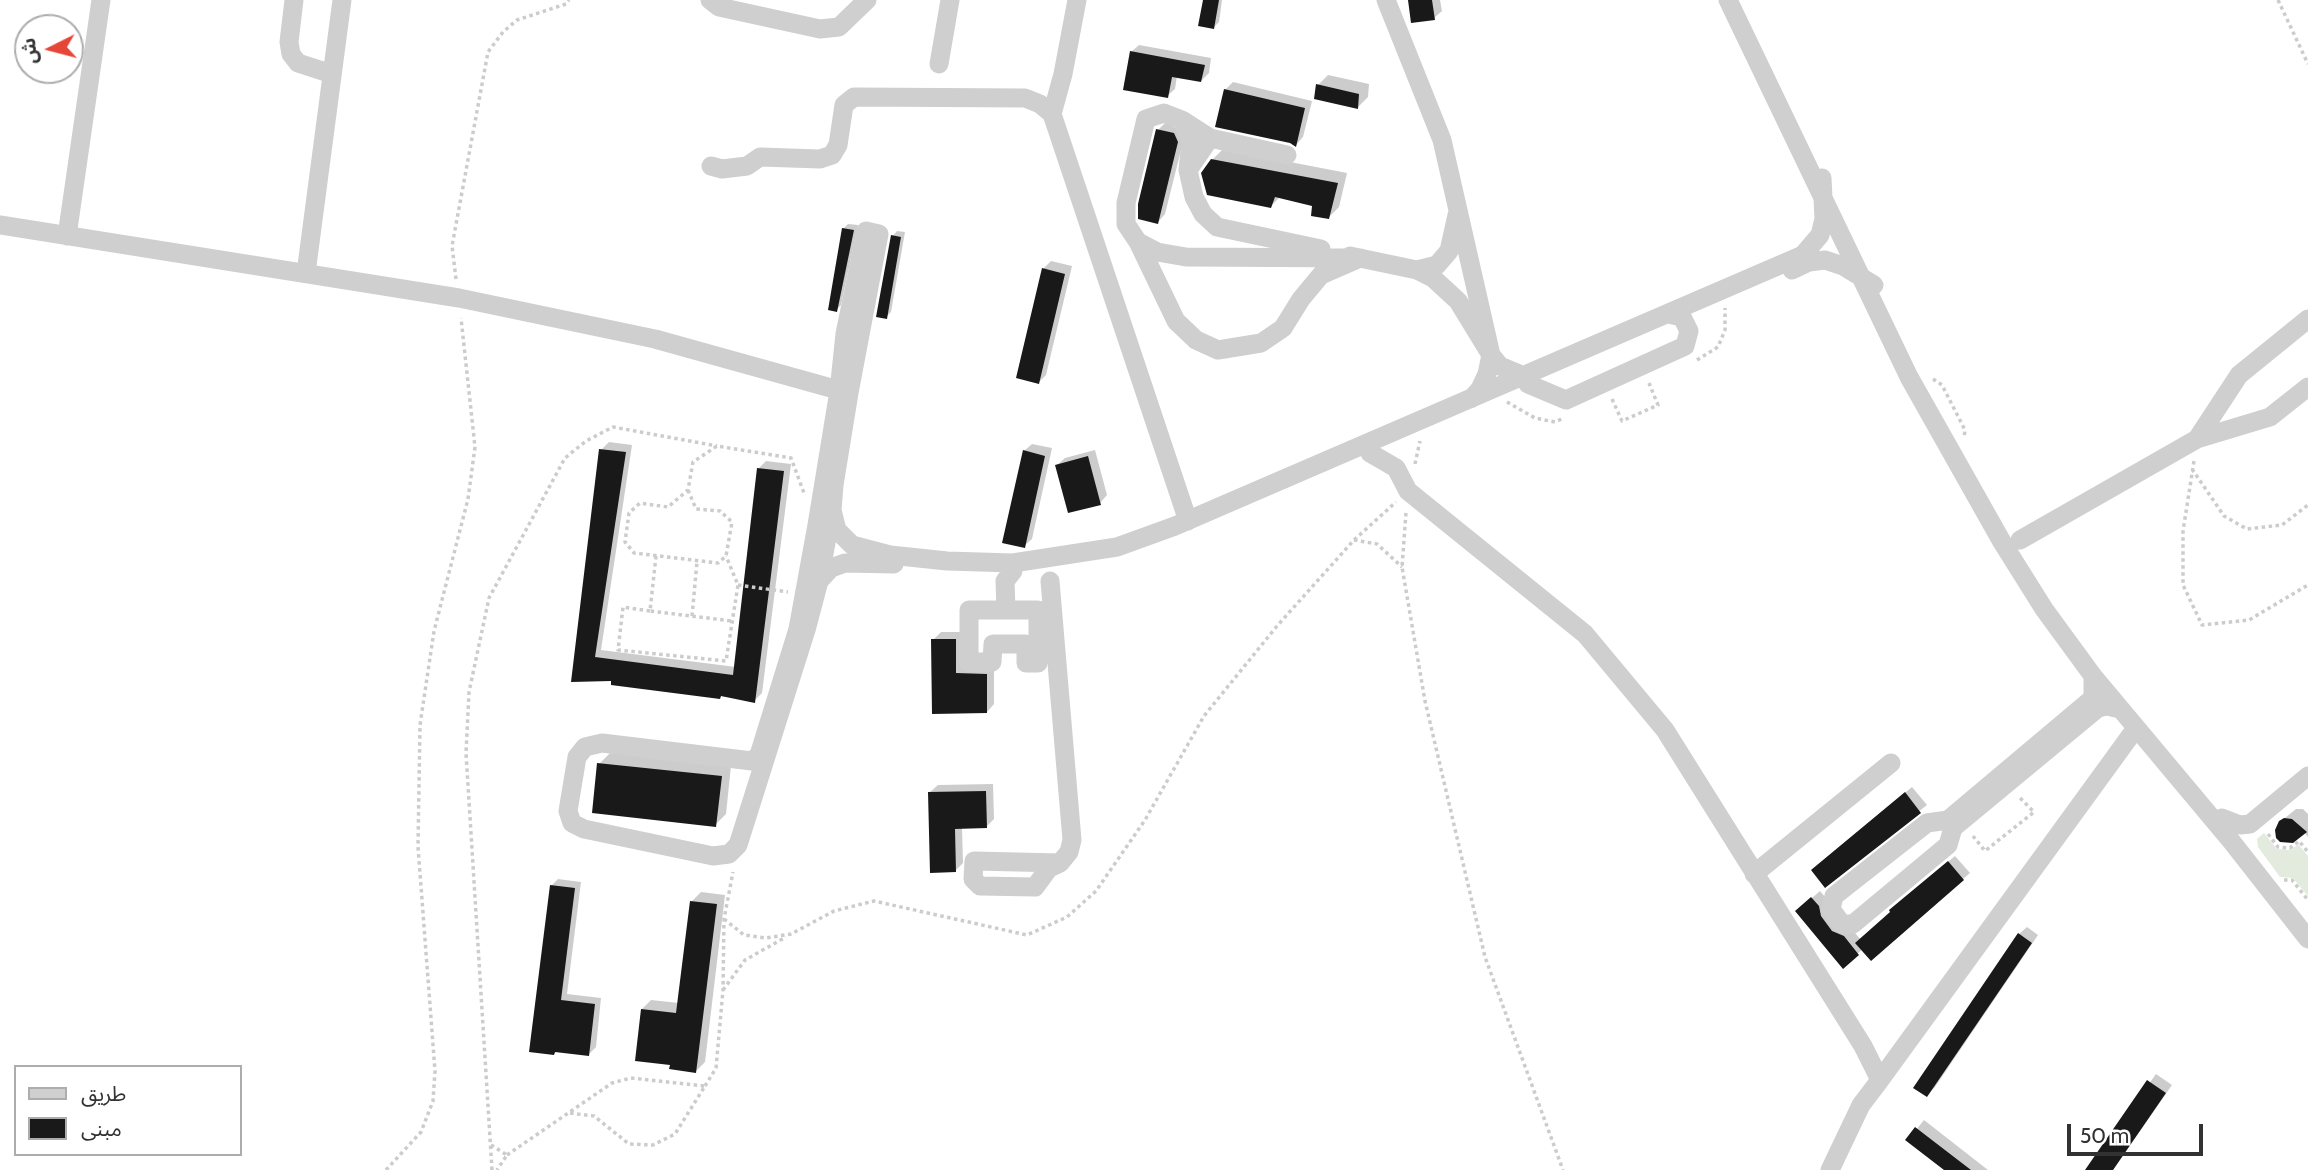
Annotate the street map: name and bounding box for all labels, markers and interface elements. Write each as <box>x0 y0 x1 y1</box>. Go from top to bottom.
north arrow <box>14 14 84 84</box>
text: ش <box>17 37 42 65</box>
legend <box>14 1065 242 1156</box>
text: طريق <box>81 1081 126 1106</box>
scale bar <box>2070 1110 2206 1154</box>
text: مبنى <box>81 1116 122 1141</box>
text: 50 m <box>2080 1123 2129 1148</box>

